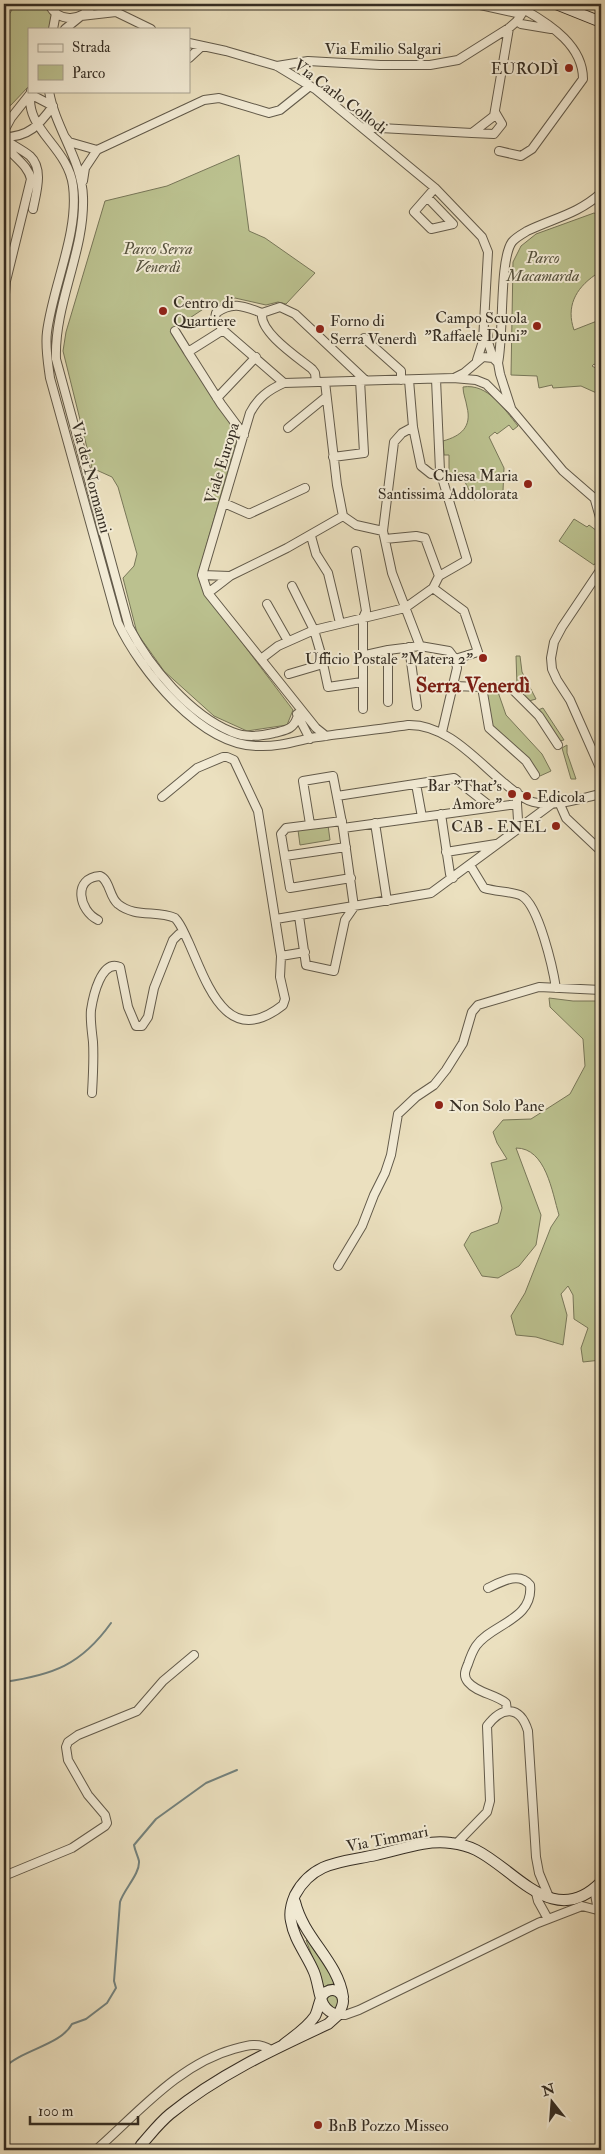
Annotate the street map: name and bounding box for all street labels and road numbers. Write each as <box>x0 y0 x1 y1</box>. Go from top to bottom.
street label: Via Emilio Salgari <box>324 39 442 59</box>
street label: Via Carlo Collodi <box>290 55 391 138</box>
street label: Via dei Normanni <box>66 419 116 535</box>
street label: Viale Europa <box>200 420 245 507</box>
street label: Via Timmari <box>345 1821 430 1857</box>

